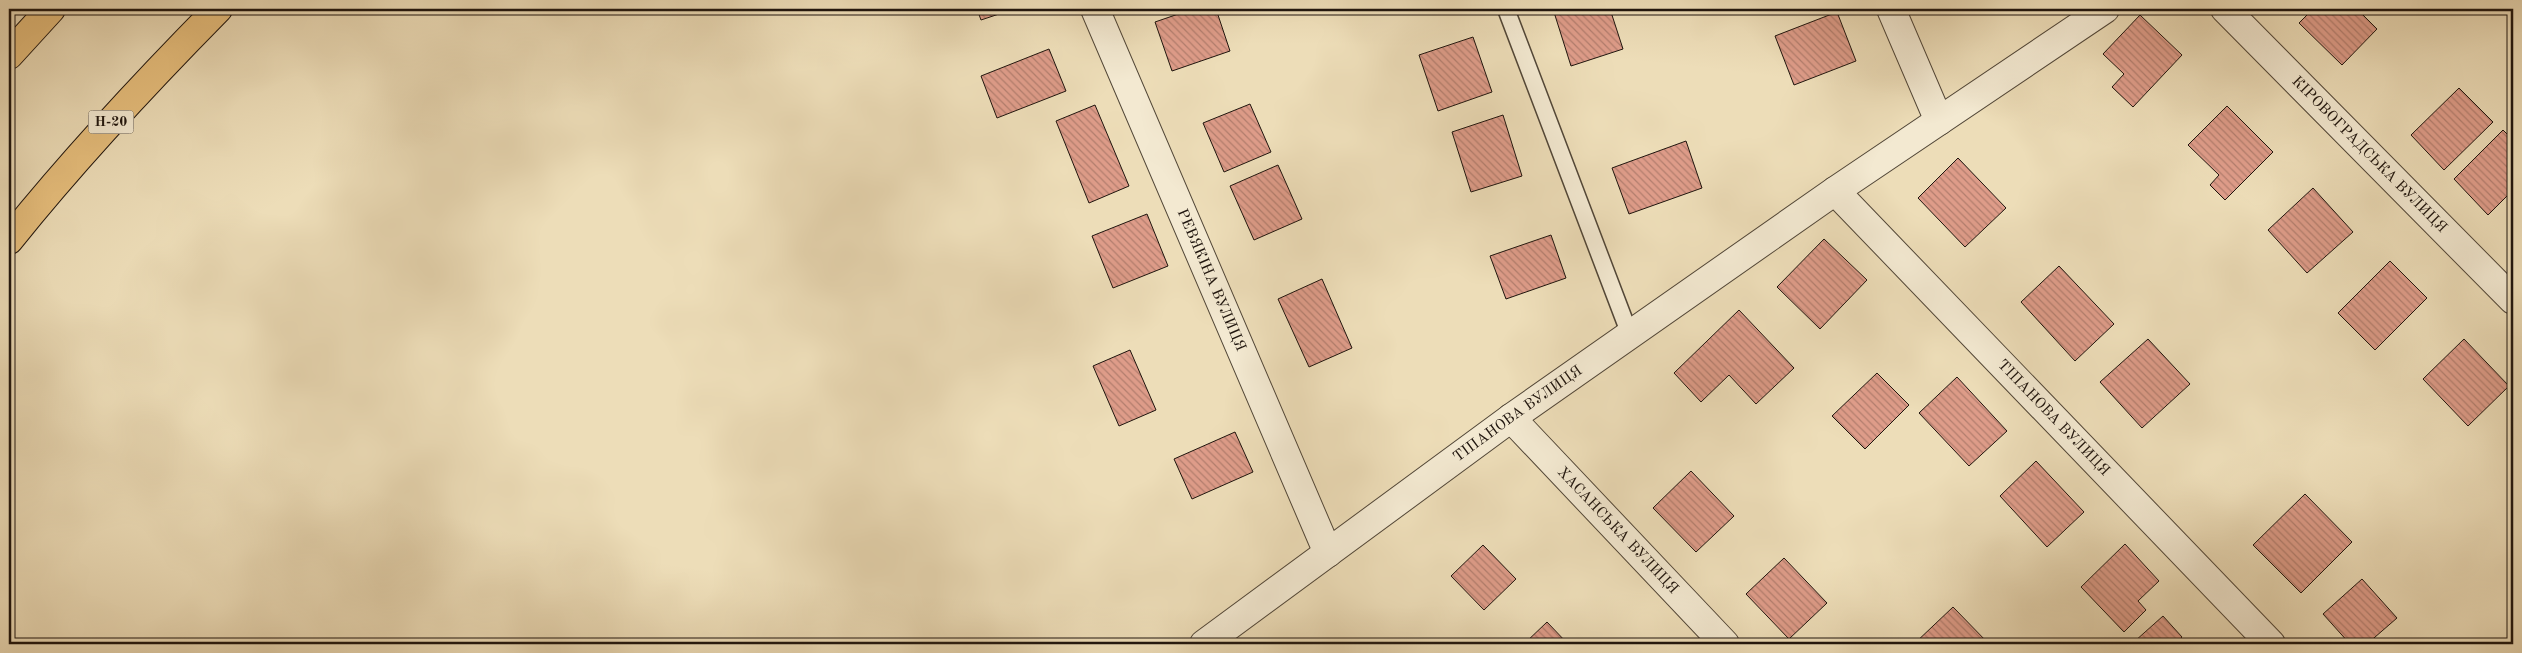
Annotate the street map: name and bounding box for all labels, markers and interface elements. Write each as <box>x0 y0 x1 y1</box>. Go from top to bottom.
street label: КІРОВОГРАДСЬКА ВУЛИЦЯ <box>2289 74 2450 236</box>
road number: Н-20 <box>88 110 134 134</box>
street label: РЕВЯКIНА ВУЛИЦЯ <box>1174 207 1248 354</box>
street label: ТІПАНОВА ВУЛИЦЯ <box>1995 357 2112 479</box>
street label: ТІПАНОВА ВУЛИЦЯ <box>1451 363 1585 465</box>
street label: ХАСАНСЬКА ВУЛИЦЯ <box>1554 464 1681 597</box>

